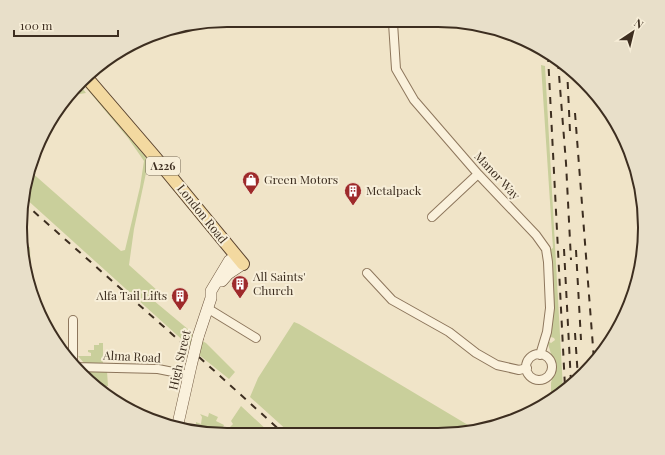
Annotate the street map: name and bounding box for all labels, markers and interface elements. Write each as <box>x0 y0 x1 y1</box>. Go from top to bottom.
scale bar <box>14 12 118 38</box>
north arrow <box>613 12 653 52</box>
text: N <box>631 15 647 32</box>
text: 100 m <box>20 17 53 33</box>
street label: Manor Way <box>471 148 524 203</box>
road number: A226 <box>146 157 180 175</box>
shop icon: Green Motors <box>241 170 261 195</box>
place label: Green Motors <box>264 171 338 187</box>
street label: London Road <box>174 180 232 246</box>
building icon: Metalpack <box>343 181 363 206</box>
place label: Metalpack <box>366 182 422 198</box>
place label: All Saints' Church <box>252 268 305 298</box>
building icon: All Saints' Church <box>230 274 250 299</box>
building icon: Alfa Tail Lifts <box>170 286 190 311</box>
place label: Alfa Tail Lifts <box>95 287 167 303</box>
street label: High Street <box>164 327 194 391</box>
street label: Alma Road <box>102 346 161 366</box>

